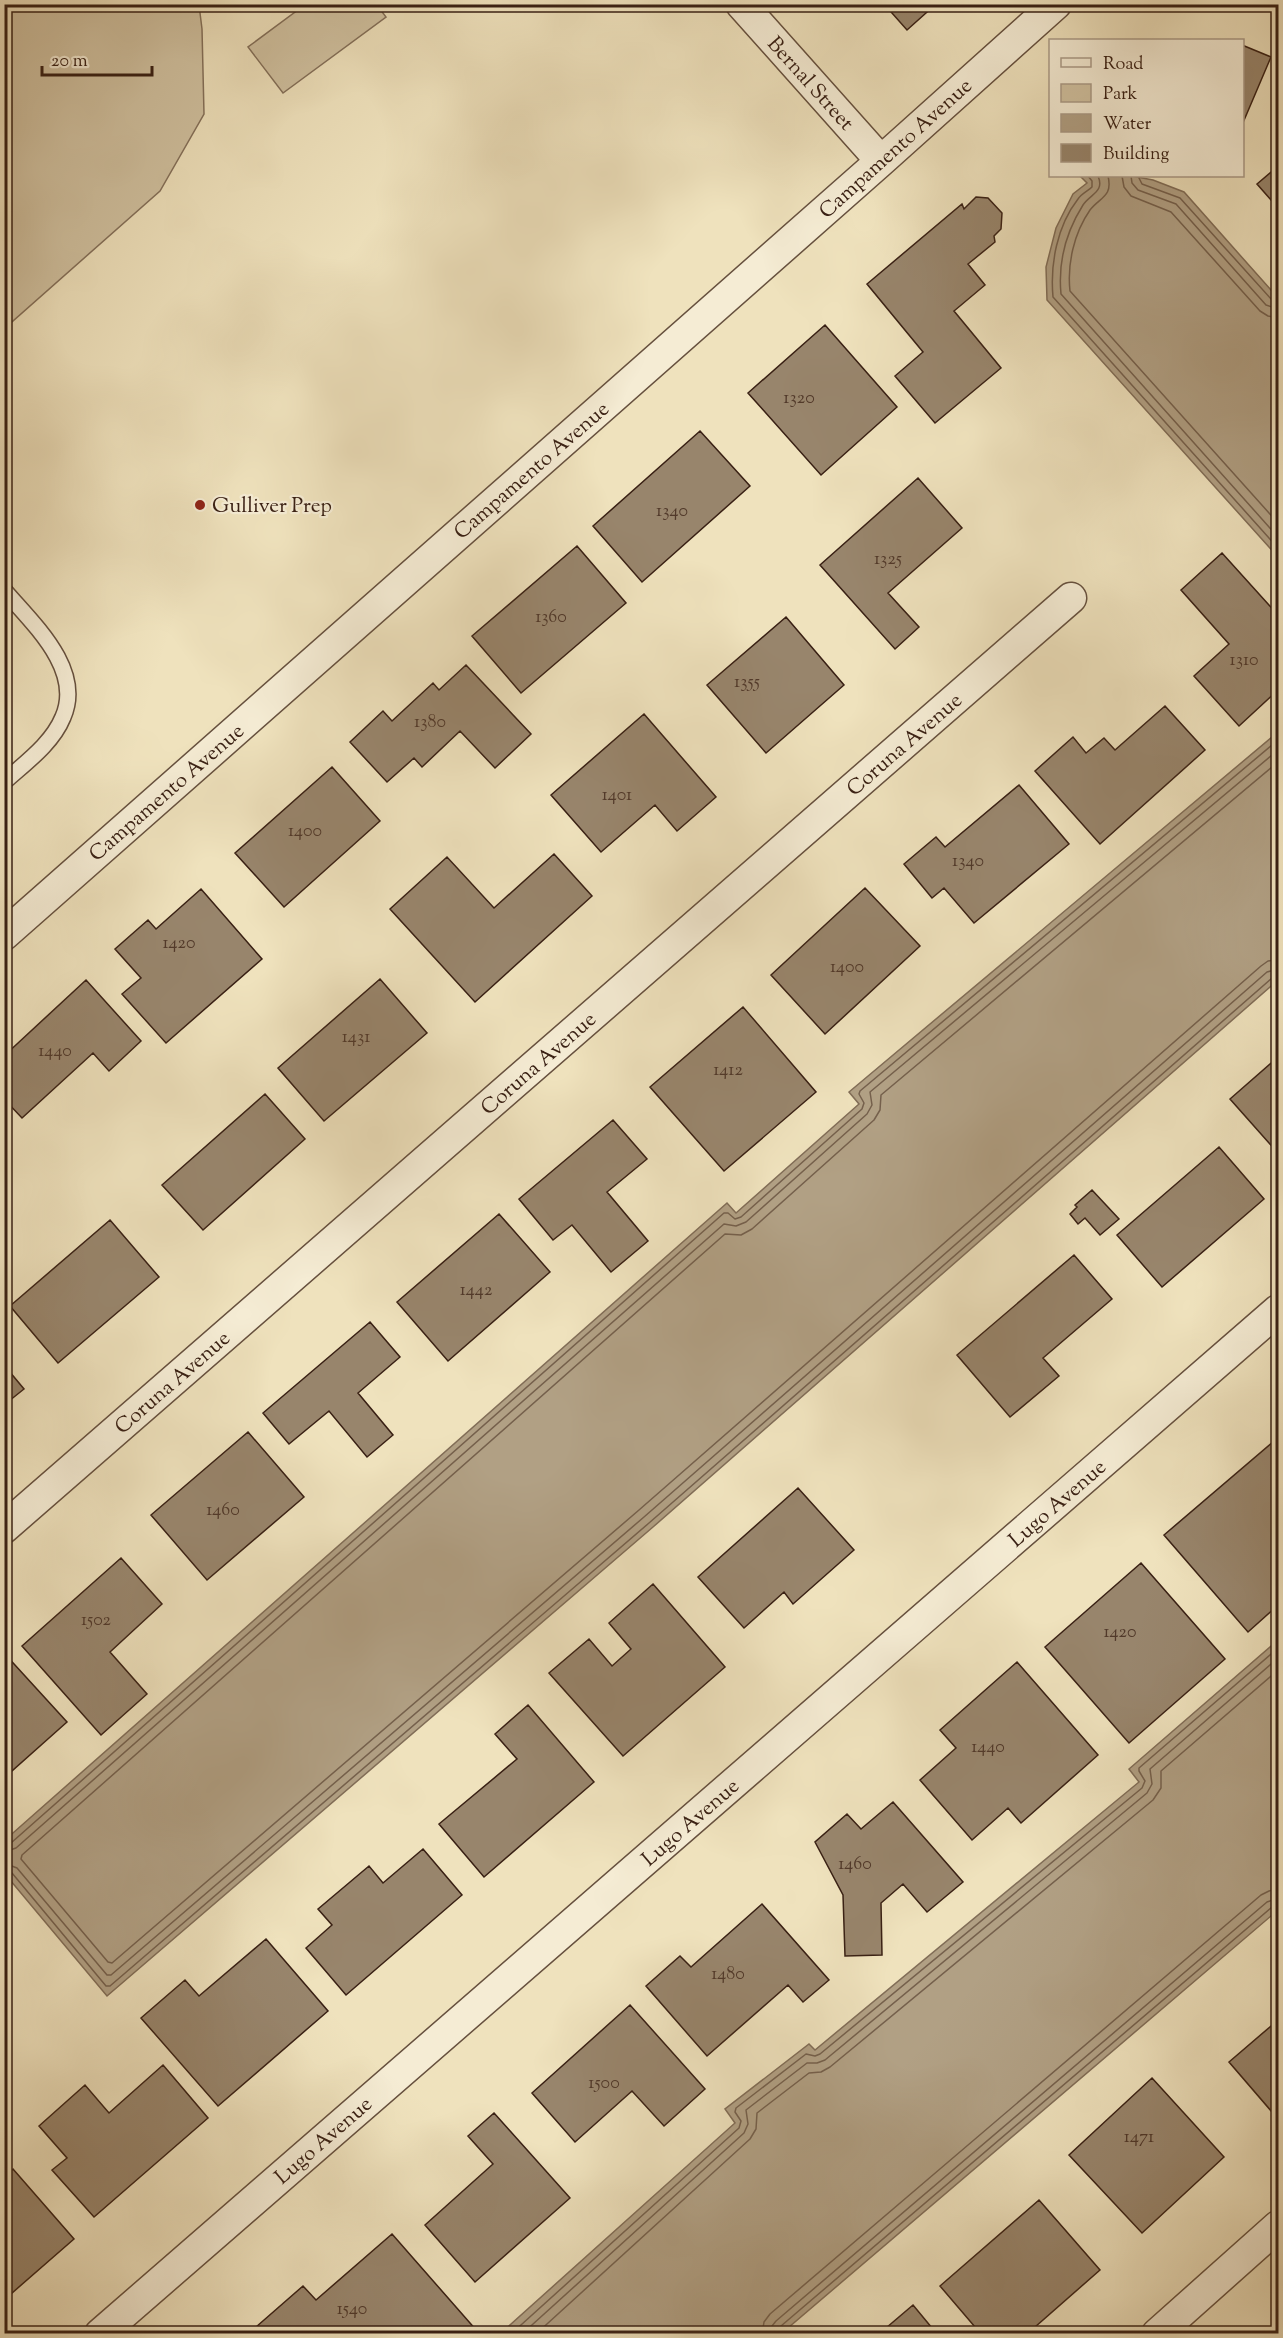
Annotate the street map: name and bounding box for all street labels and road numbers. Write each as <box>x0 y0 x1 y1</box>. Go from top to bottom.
street label: Bernal Street <box>759 31 860 138</box>
street label: Campamento Avenue <box>813 72 980 227</box>
street label: Campamento Avenue <box>448 395 617 548</box>
street label: Coruna Avenue <box>841 687 970 804</box>
street label: Campamento Avenue <box>83 717 252 870</box>
street label: Coruna Avenue <box>475 1006 604 1123</box>
street label: Coruna Avenue <box>109 1325 238 1442</box>
street label: Lugo Avenue <box>1003 1453 1114 1556</box>
street label: Lugo Avenue <box>636 1772 747 1875</box>
street label: Lugo Avenue <box>269 2090 380 2193</box>

